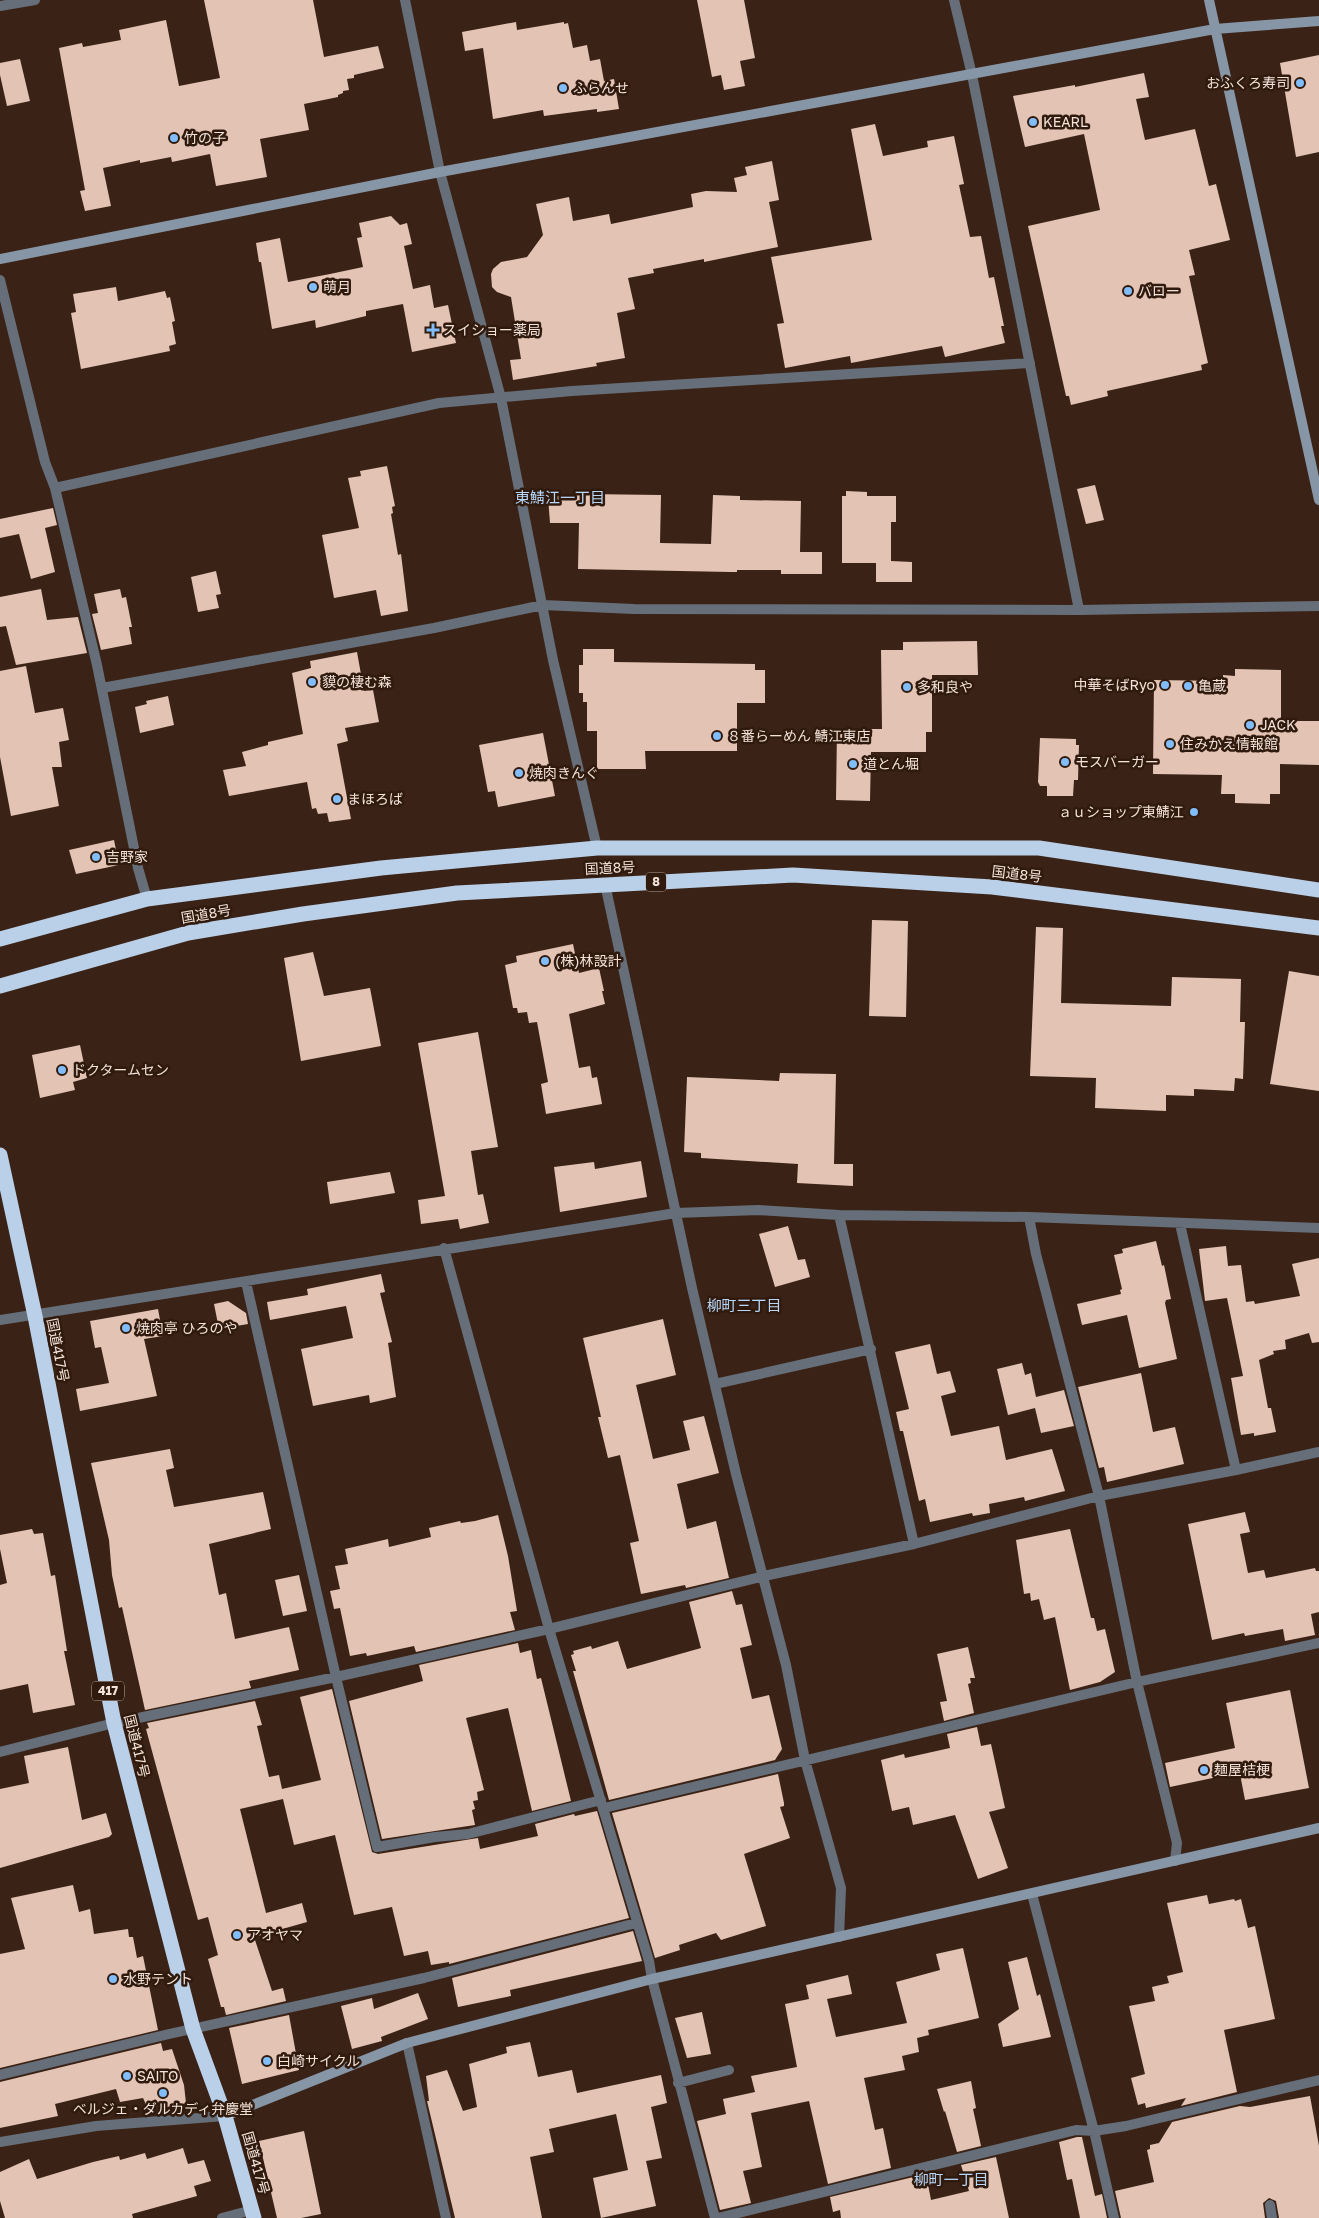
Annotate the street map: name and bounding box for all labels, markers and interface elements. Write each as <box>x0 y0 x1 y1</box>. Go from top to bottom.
place label: おふくろ寿司 <box>1206 74 1290 91</box>
marker: おふくろ寿司 <box>1294 77 1306 89</box>
place label: ふらんせ <box>573 79 629 96</box>
marker: ふらんせ <box>557 82 569 94</box>
place label: KEARL <box>1043 113 1088 130</box>
marker: KEARL <box>1027 116 1039 128</box>
place label: 竹の子 <box>184 129 226 146</box>
marker: 竹の子 <box>168 132 180 144</box>
place label: 萌月 <box>323 278 351 295</box>
marker: 萌月 <box>307 281 319 293</box>
place label: バロー <box>1138 282 1180 299</box>
marker: バロー <box>1122 285 1134 297</box>
place label: スイショー薬局 <box>443 321 541 338</box>
marker: スイショー薬局 <box>427 324 439 336</box>
district label: 東鯖江一丁目 <box>515 488 605 506</box>
place label: 貘の棲む森 <box>322 673 392 690</box>
marker: 貘の棲む森 <box>306 676 318 688</box>
place label: 中華そばRyo <box>1074 676 1155 693</box>
place label: 亀蔵 <box>1198 677 1226 694</box>
place label: 多和良や <box>917 678 973 695</box>
marker: 中華そばRyo <box>1159 679 1171 691</box>
marker: 亀蔵 <box>1182 680 1194 692</box>
marker: 多和良や <box>901 681 913 693</box>
place label: JACK <box>1260 716 1296 733</box>
marker: JACK <box>1244 719 1256 731</box>
place label: ８番らーめん 鯖江東店 <box>727 727 871 744</box>
marker: ８番らーめん 鯖江東店 <box>711 730 723 742</box>
place label: 住みかえ情報館 <box>1180 735 1278 752</box>
marker: 住みかえ情報館 <box>1164 738 1176 750</box>
place label: モスバーガー <box>1075 753 1159 770</box>
place label: 道とん堀 <box>863 755 919 772</box>
marker: モスバーガー <box>1059 756 1071 768</box>
marker: 道とん堀 <box>847 758 859 770</box>
place label: 焼肉きんぐ <box>529 764 599 781</box>
marker: 焼肉きんぐ <box>513 767 525 779</box>
place label: まほろば <box>347 790 403 807</box>
marker: まほろば <box>331 793 343 805</box>
place label: ａｕショップ東鯖江 <box>1058 803 1184 820</box>
marker: ａｕショップ東鯖江 <box>1188 806 1200 818</box>
place label: 吉野家 <box>106 848 148 865</box>
marker: 吉野家 <box>90 851 102 863</box>
street label: 国道8号 <box>584 858 636 877</box>
street label: 国道8号 <box>991 862 1043 885</box>
road number: 8 <box>646 872 666 892</box>
street label: 国道8号 <box>180 901 232 926</box>
place label: (株)林設計 <box>555 952 622 969</box>
marker: (株)林設計 <box>539 955 551 967</box>
place label: ドクタームセン <box>72 1061 169 1078</box>
marker: ドクタームセン <box>56 1064 68 1076</box>
district label: 柳町三丁目 <box>706 1296 782 1314</box>
street label: 国道417号 <box>44 1317 73 1383</box>
place label: 焼肉亭 ひろのや <box>136 1319 238 1336</box>
marker: 焼肉亭 ひろのや <box>120 1322 132 1334</box>
road number: 417 <box>92 1682 124 1700</box>
street label: 国道417号 <box>121 1712 154 1779</box>
place label: 麺屋桔梗 <box>1214 1761 1270 1778</box>
marker: 麺屋桔梗 <box>1198 1764 1210 1776</box>
place label: アオヤマ <box>247 1926 303 1943</box>
marker: アオヤマ <box>231 1929 243 1941</box>
place label: 水野テント <box>123 1970 193 1987</box>
marker: 水野テント <box>107 1973 119 1985</box>
place label: 白崎サイクル <box>277 2052 360 2069</box>
marker: 白崎サイクル <box>261 2055 273 2067</box>
place label: SAITO <box>137 2067 178 2084</box>
marker: SAITO <box>121 2070 133 2082</box>
marker: ベルジェ・ダルカディ弁慶堂 <box>157 2087 169 2099</box>
place label: ベルジェ・ダルカディ弁慶堂 <box>73 2100 253 2117</box>
street label: 国道417号 <box>239 2129 274 2196</box>
district label: 柳町一丁目 <box>913 2170 989 2188</box>

